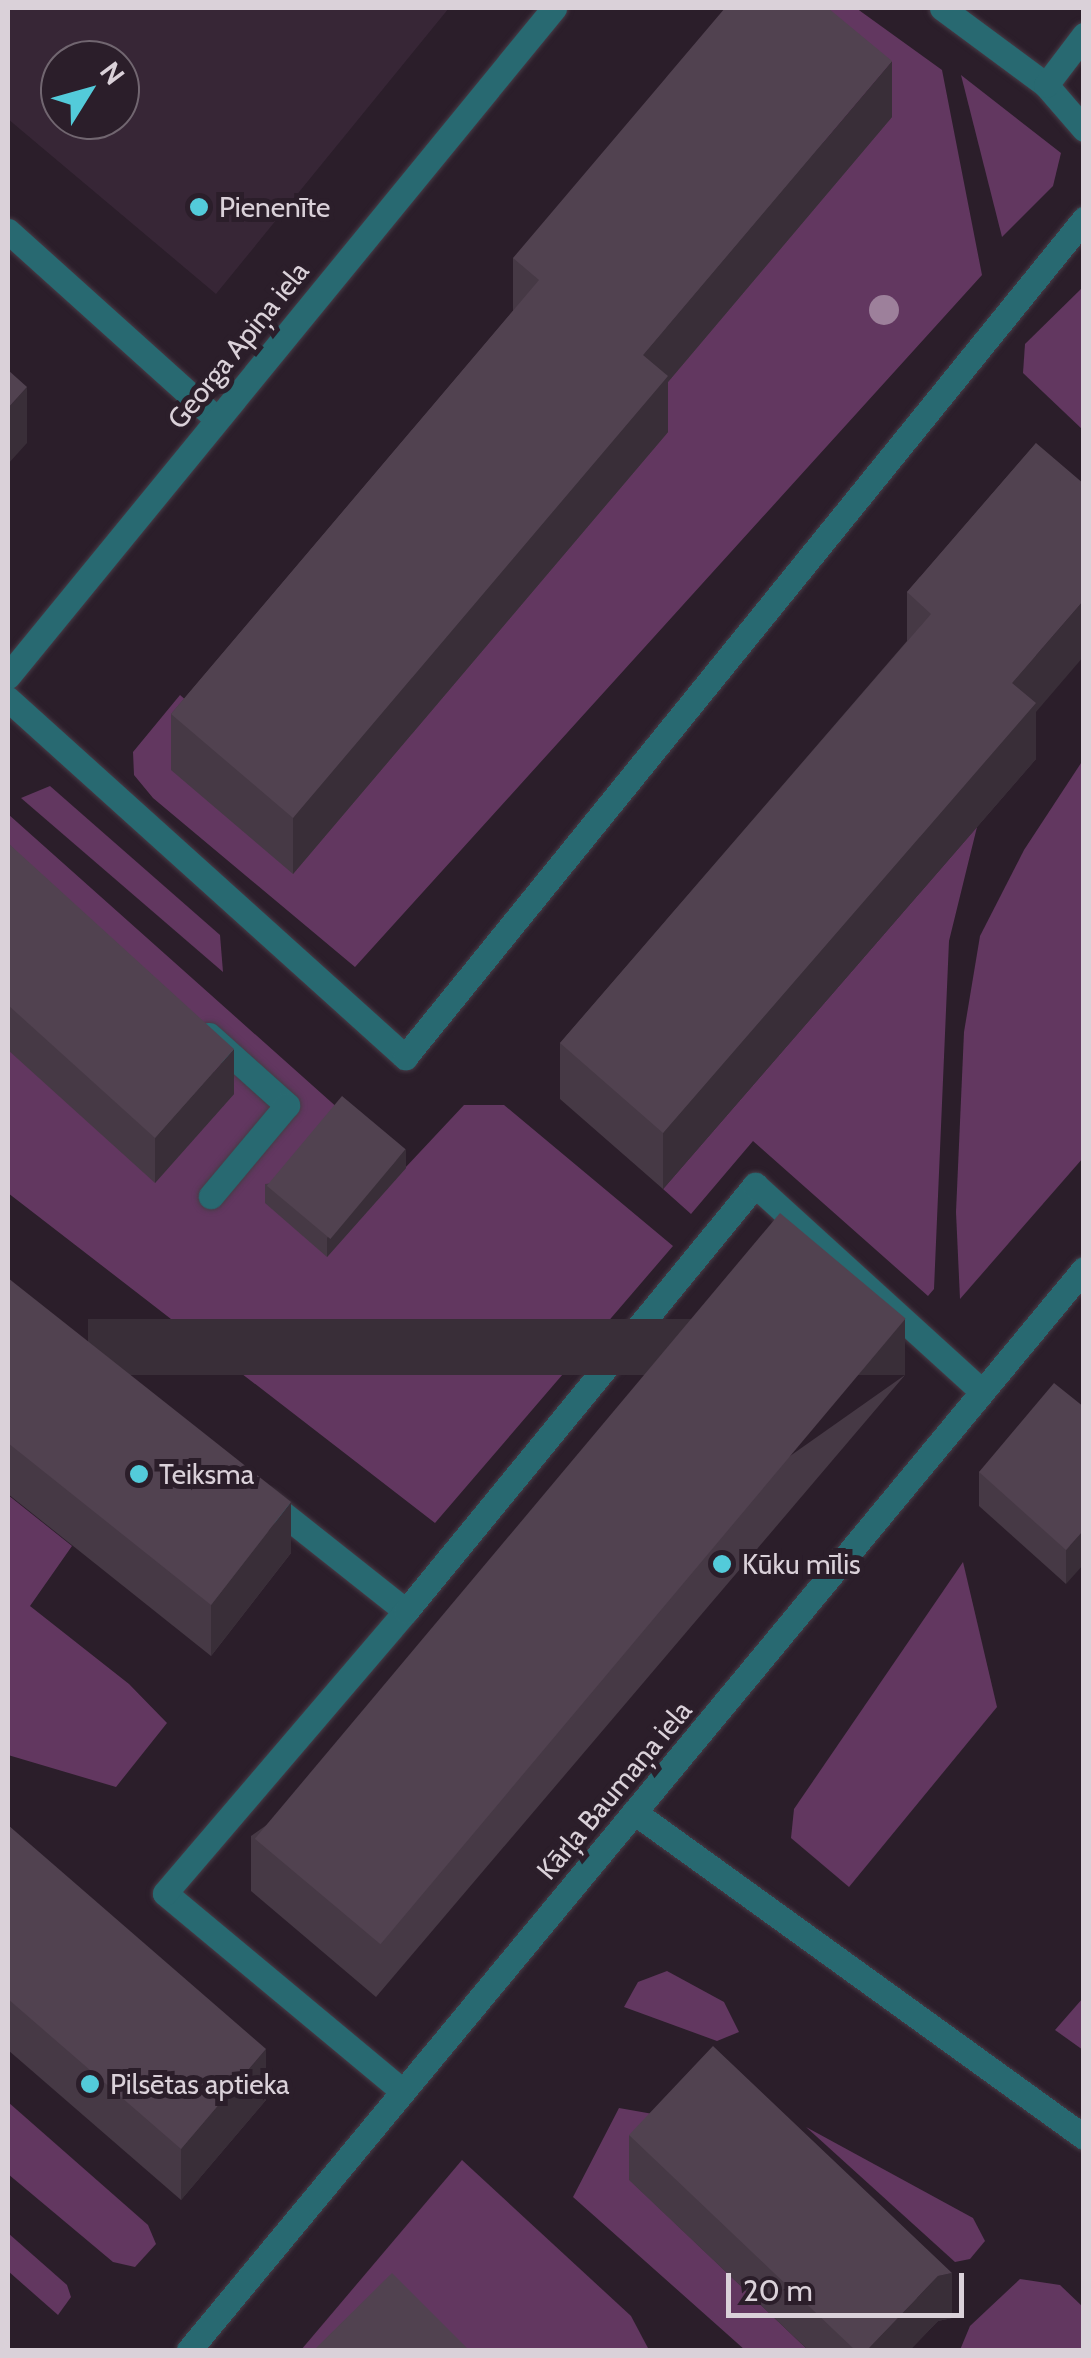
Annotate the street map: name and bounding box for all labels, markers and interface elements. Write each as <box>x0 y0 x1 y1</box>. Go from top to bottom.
north arrow <box>40 40 140 140</box>
text: N <box>93 55 132 91</box>
place label: Pienenīte <box>219 190 330 224</box>
marker: Pienenīte <box>188 196 210 218</box>
street label: Georga Apiņa iela <box>160 255 316 435</box>
place label: Teiksma <box>159 1457 254 1491</box>
marker: Teiksma <box>128 1463 150 1485</box>
place label: Kūku mīlis <box>742 1547 861 1581</box>
marker: Kūku mīlis <box>711 1553 733 1575</box>
street label: Kārļa Baumaņa iela <box>529 1694 699 1886</box>
place label: Pilsētas aptieka <box>110 2067 289 2101</box>
marker: Pilsētas aptieka <box>79 2073 101 2095</box>
scale bar <box>731 2253 968 2315</box>
text: 20 m <box>743 2272 813 2309</box>

